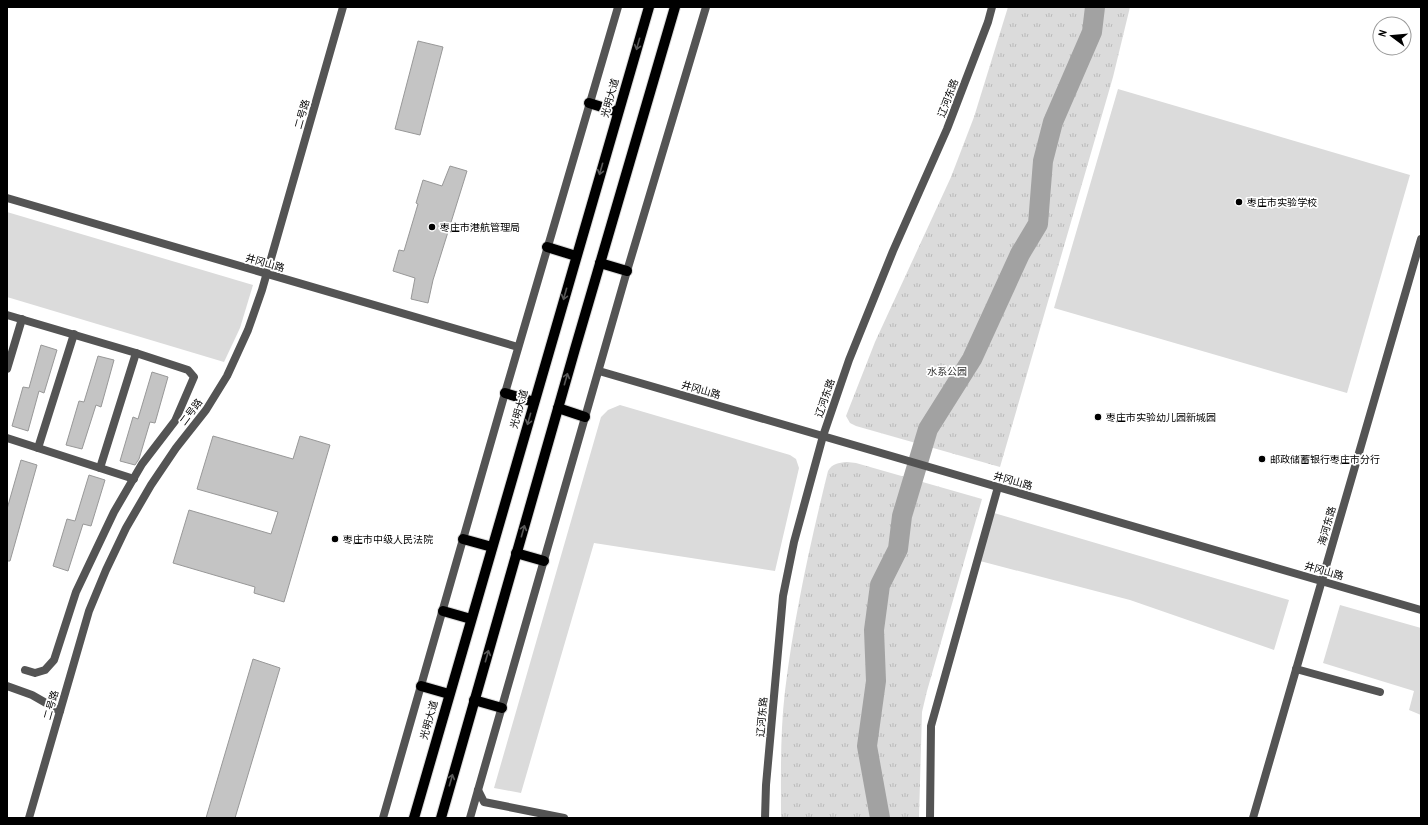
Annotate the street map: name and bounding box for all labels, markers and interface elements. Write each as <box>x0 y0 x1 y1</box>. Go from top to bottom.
north arrow <box>1372 16 1412 56</box>
text: N <box>1375 28 1390 38</box>
one-way arrow <box>634 38 641 51</box>
street label: 光明大道 <box>598 77 622 119</box>
street label: 辽河东路 <box>935 77 961 119</box>
street label: 二号路 <box>292 98 312 130</box>
one-way arrow <box>597 162 605 175</box>
place label: 枣庄市实验学校 <box>1246 196 1317 209</box>
marker: 枣庄市实验学校 <box>1234 197 1244 207</box>
place label: 枣庄市港航管理局 <box>439 221 520 234</box>
marker: 枣庄市港航管理局 <box>427 222 437 232</box>
street label: 井冈山路 <box>244 251 286 275</box>
one-way arrow <box>561 287 568 300</box>
park label: 水系公园 <box>927 365 967 378</box>
one-way arrow <box>563 372 570 385</box>
street label: 辽河东路 <box>812 377 838 419</box>
street label: 井冈山路 <box>680 378 722 402</box>
street label: 光明大道 <box>507 388 531 430</box>
street label: 二号路 <box>177 396 205 428</box>
place label: 枣庄市实验幼儿园新城园 <box>1105 411 1216 424</box>
one-way arrow <box>525 412 532 425</box>
marker: 枣庄市实验幼儿园新城园 <box>1093 412 1103 422</box>
place label: 邮政储蓄银行枣庄市分行 <box>1270 453 1380 466</box>
marker: 邮政储蓄银行枣庄市分行 <box>1257 454 1267 464</box>
street label: 井冈山路 <box>992 469 1034 493</box>
street label: 海河东路 <box>1315 505 1339 547</box>
one-way arrow <box>520 524 527 537</box>
place label: 枣庄市中级人民法院 <box>342 533 433 546</box>
marker: 枣庄市中级人民法院 <box>330 534 340 544</box>
street label: 井冈山路 <box>1303 559 1345 583</box>
one-way arrow <box>484 649 491 662</box>
street label: 二号路 <box>41 689 61 721</box>
street label: 辽河东路 <box>754 697 770 737</box>
street label: 光明大道 <box>417 699 441 741</box>
one-way arrow <box>448 774 455 787</box>

